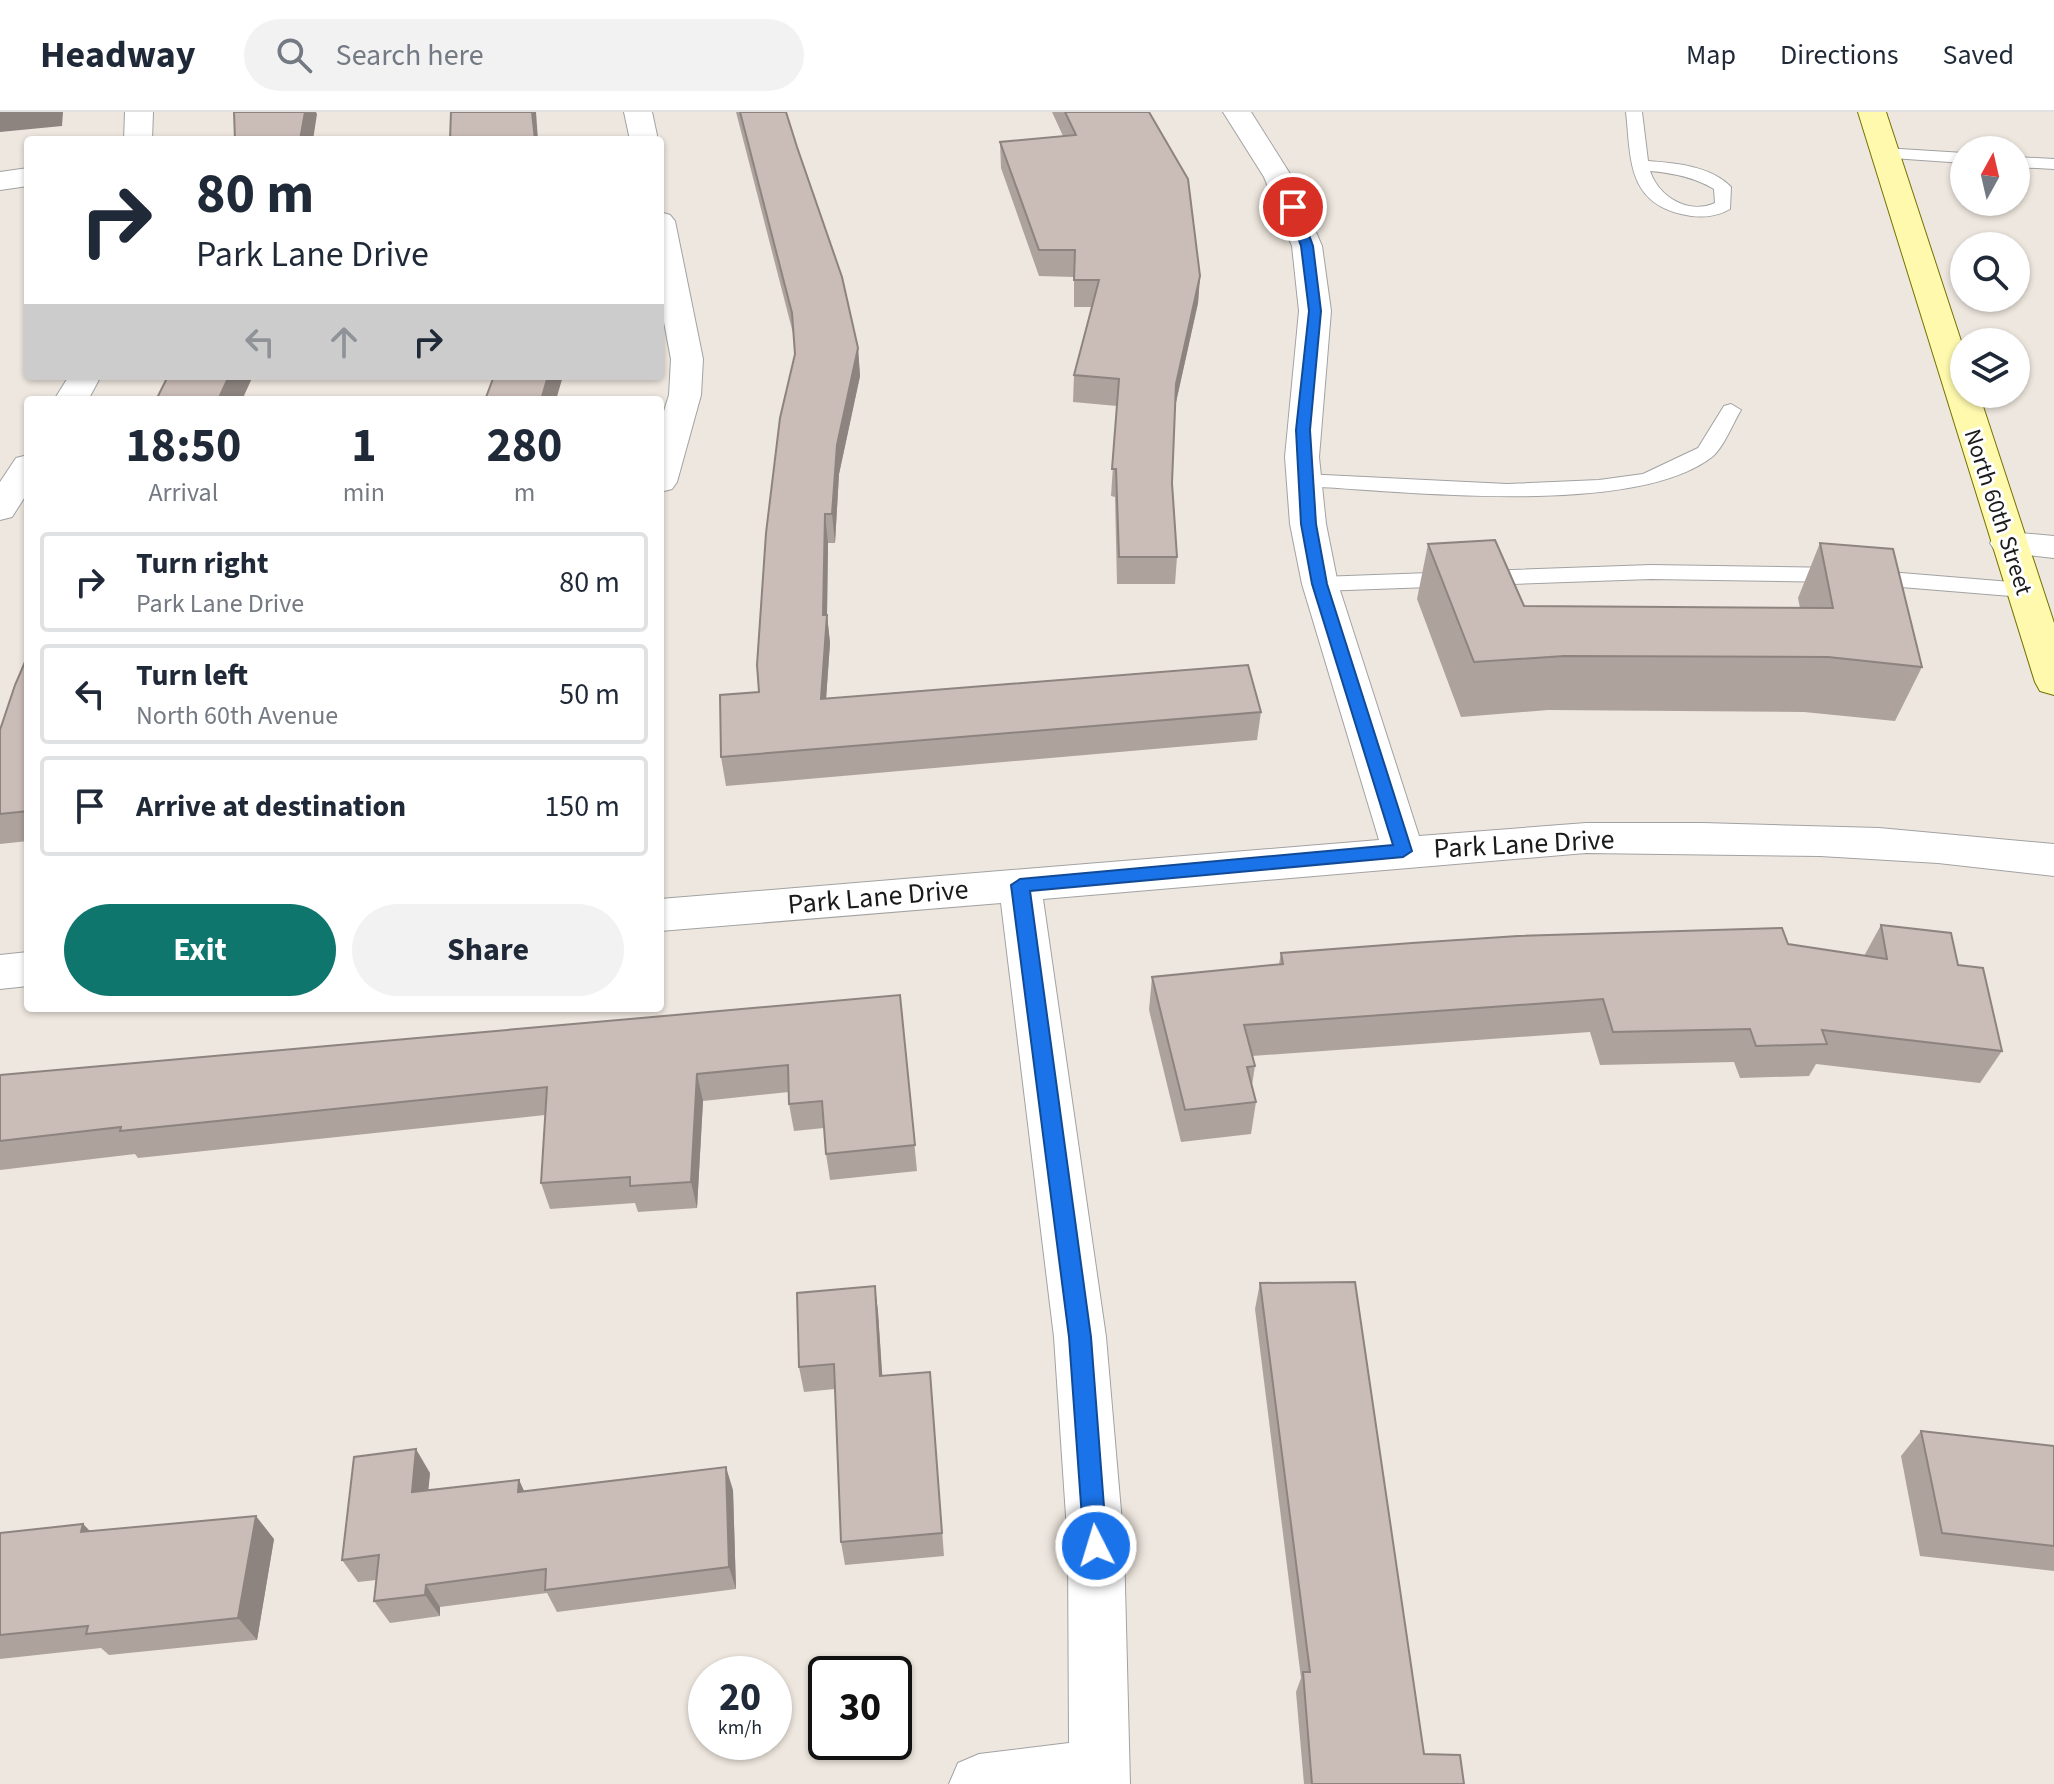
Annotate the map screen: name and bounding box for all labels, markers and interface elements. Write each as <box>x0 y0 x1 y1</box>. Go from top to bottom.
search box <box>244 19 804 91</box>
text: Headway <box>40 28 196 82</box>
icon: search <box>272 33 316 77</box>
text: Search here <box>336 34 484 77</box>
text: Map <box>1686 35 1736 75</box>
text: Directions <box>1780 35 1899 75</box>
text: Saved <box>1943 35 2014 75</box>
north arrow <box>1950 136 2030 216</box>
map controls <box>1950 136 2030 408</box>
text: 80 m <box>196 155 314 234</box>
icon: right <box>64 168 168 272</box>
pin <box>1259 173 1327 241</box>
icon: arrive <box>1271 185 1315 229</box>
text: Park Lane Drive <box>196 229 429 280</box>
button: search <box>1950 232 2030 312</box>
icon: left <box>238 320 282 364</box>
icon: ahead <box>322 320 366 364</box>
icon: right <box>406 320 450 364</box>
button: layers <box>1950 328 2030 408</box>
text: 18:50 <box>125 412 241 480</box>
text: 1 <box>351 412 377 480</box>
text: 280 <box>486 412 562 480</box>
street label: North 60th Street <box>1955 424 2041 600</box>
text: Arrival <box>148 474 218 511</box>
text: min <box>343 474 385 511</box>
text: m <box>514 474 535 511</box>
text: Turn right <box>136 542 268 585</box>
icon: right <box>68 560 112 604</box>
text: 80 m <box>559 561 620 604</box>
text: Park Lane Drive <box>136 585 304 622</box>
text: Turn left <box>136 654 248 697</box>
icon: left <box>68 672 112 716</box>
text: 50 m <box>559 673 620 716</box>
text: North 60th Avenue <box>136 697 338 734</box>
icon: arrive <box>68 784 112 828</box>
text: Arrive at destination <box>136 785 406 828</box>
text: 150 m <box>544 785 620 828</box>
street label: Park Lane Drive <box>1432 819 1616 869</box>
street label: Park Lane Drive <box>786 869 970 925</box>
button: Exit <box>64 904 336 996</box>
button: Share <box>352 904 624 996</box>
position arrow <box>1054 1504 1138 1588</box>
speed limit sign: 30 <box>808 1656 912 1760</box>
text: 20 <box>719 1669 761 1726</box>
text: km/h <box>718 1714 762 1742</box>

